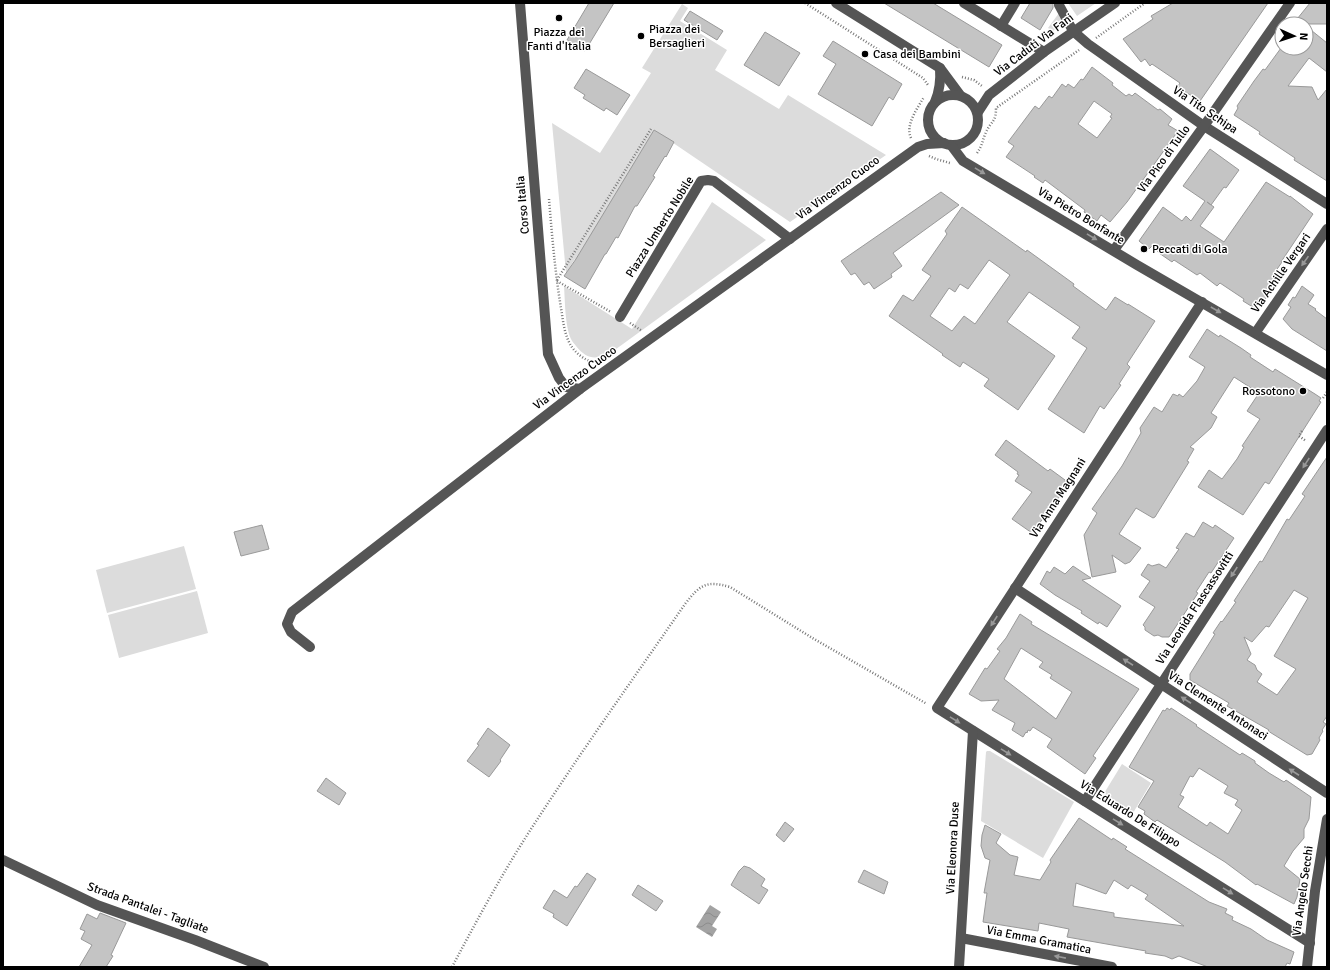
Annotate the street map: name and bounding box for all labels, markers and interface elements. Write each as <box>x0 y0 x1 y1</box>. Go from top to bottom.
street label: Via Caduti Via Fani <box>991 10 1077 80</box>
marker: Piazza dei Fanti d'Italia <box>554 13 564 23</box>
north arrow <box>1274 16 1314 56</box>
place label: Piazza dei Bersaglieri <box>649 22 705 51</box>
place label: Piazza dei Fanti d'Italia <box>527 25 591 54</box>
marker: Piazza dei Bersaglieri <box>636 31 646 41</box>
text: N <box>1297 32 1310 41</box>
place label: Casa dei Bambini <box>873 47 961 62</box>
marker: Casa dei Bambini <box>860 49 870 59</box>
street label: Via Tito Schipa <box>1170 83 1240 137</box>
street label: Via Pico di Tullo <box>1134 122 1194 196</box>
street label: Via Vincenzo Cuoco <box>793 153 883 223</box>
one-way arrow <box>974 167 986 174</box>
street label: Piazza Umberto Nobile <box>623 174 697 280</box>
street label: Corso Italia <box>513 175 533 235</box>
street label: Via Pietro Bonfante <box>1035 184 1127 248</box>
street label: Via Achille Vergari <box>1248 230 1314 316</box>
one-way arrow <box>1086 234 1098 241</box>
place label: Peccati di Gola <box>1152 242 1228 257</box>
marker: Peccati di Gola <box>1139 244 1149 254</box>
one-way arrow <box>1301 256 1309 266</box>
one-way arrow <box>1210 306 1222 313</box>
street label: Via Vincenzo Cuoco <box>530 343 620 413</box>
place label: Rossotono <box>1242 384 1295 399</box>
marker: Rossotono <box>1298 386 1308 396</box>
street label: Via Anna Magnani <box>1027 455 1089 541</box>
one-way arrow <box>1302 457 1309 469</box>
street label: Via Leonida Flascassovitti <box>1153 549 1237 667</box>
one-way arrow <box>1231 566 1238 577</box>
one-way arrow <box>990 615 998 626</box>
one-way arrow <box>1123 658 1134 666</box>
street label: Via Clemente Antonaci <box>1165 668 1271 744</box>
one-way arrow <box>1181 696 1191 704</box>
one-way arrow <box>950 716 960 724</box>
one-way arrow <box>1001 748 1011 756</box>
one-way arrow <box>1289 768 1300 775</box>
street label: Via Eduardo De Filippo <box>1077 777 1183 851</box>
street label: Via Eleonora Duse <box>943 801 963 895</box>
one-way arrow <box>1113 818 1123 826</box>
street label: Via Angelo Secchi <box>1289 845 1317 937</box>
street label: Strada Pantalei - Tagliate <box>85 879 211 937</box>
one-way arrow <box>1223 887 1233 895</box>
street label: Via Emma Gramatica <box>985 922 1093 958</box>
one-way arrow <box>1054 954 1066 960</box>

